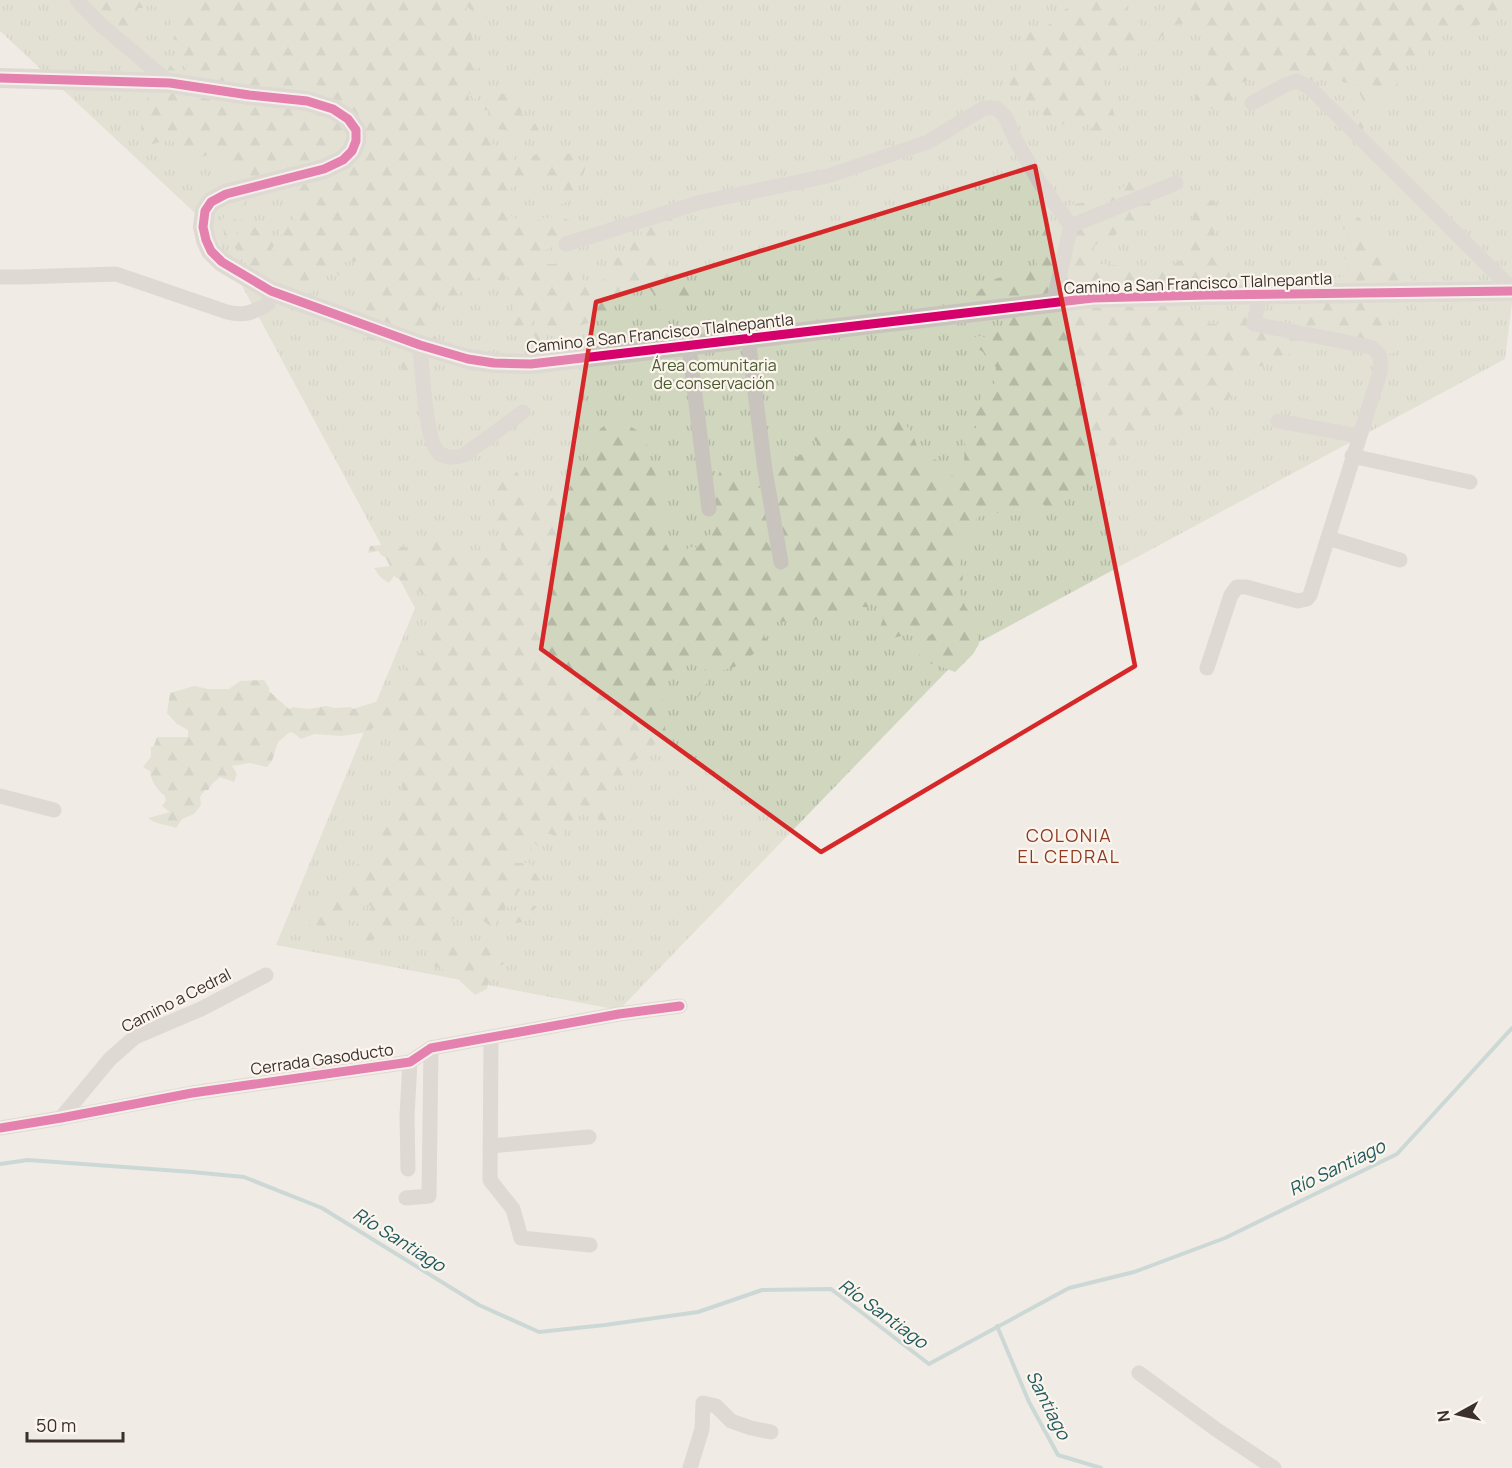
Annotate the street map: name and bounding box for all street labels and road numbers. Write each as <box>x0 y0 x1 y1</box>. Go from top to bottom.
street label: Camino a San Francisco Tlalnepantla <box>1063 267 1333 299</box>
street label: Camino a San Francisco Tlalnepantla <box>525 308 795 358</box>
street label: Camino a Cedral <box>117 963 235 1037</box>
street label: Cerrada Gasoducto <box>249 1038 395 1080</box>

